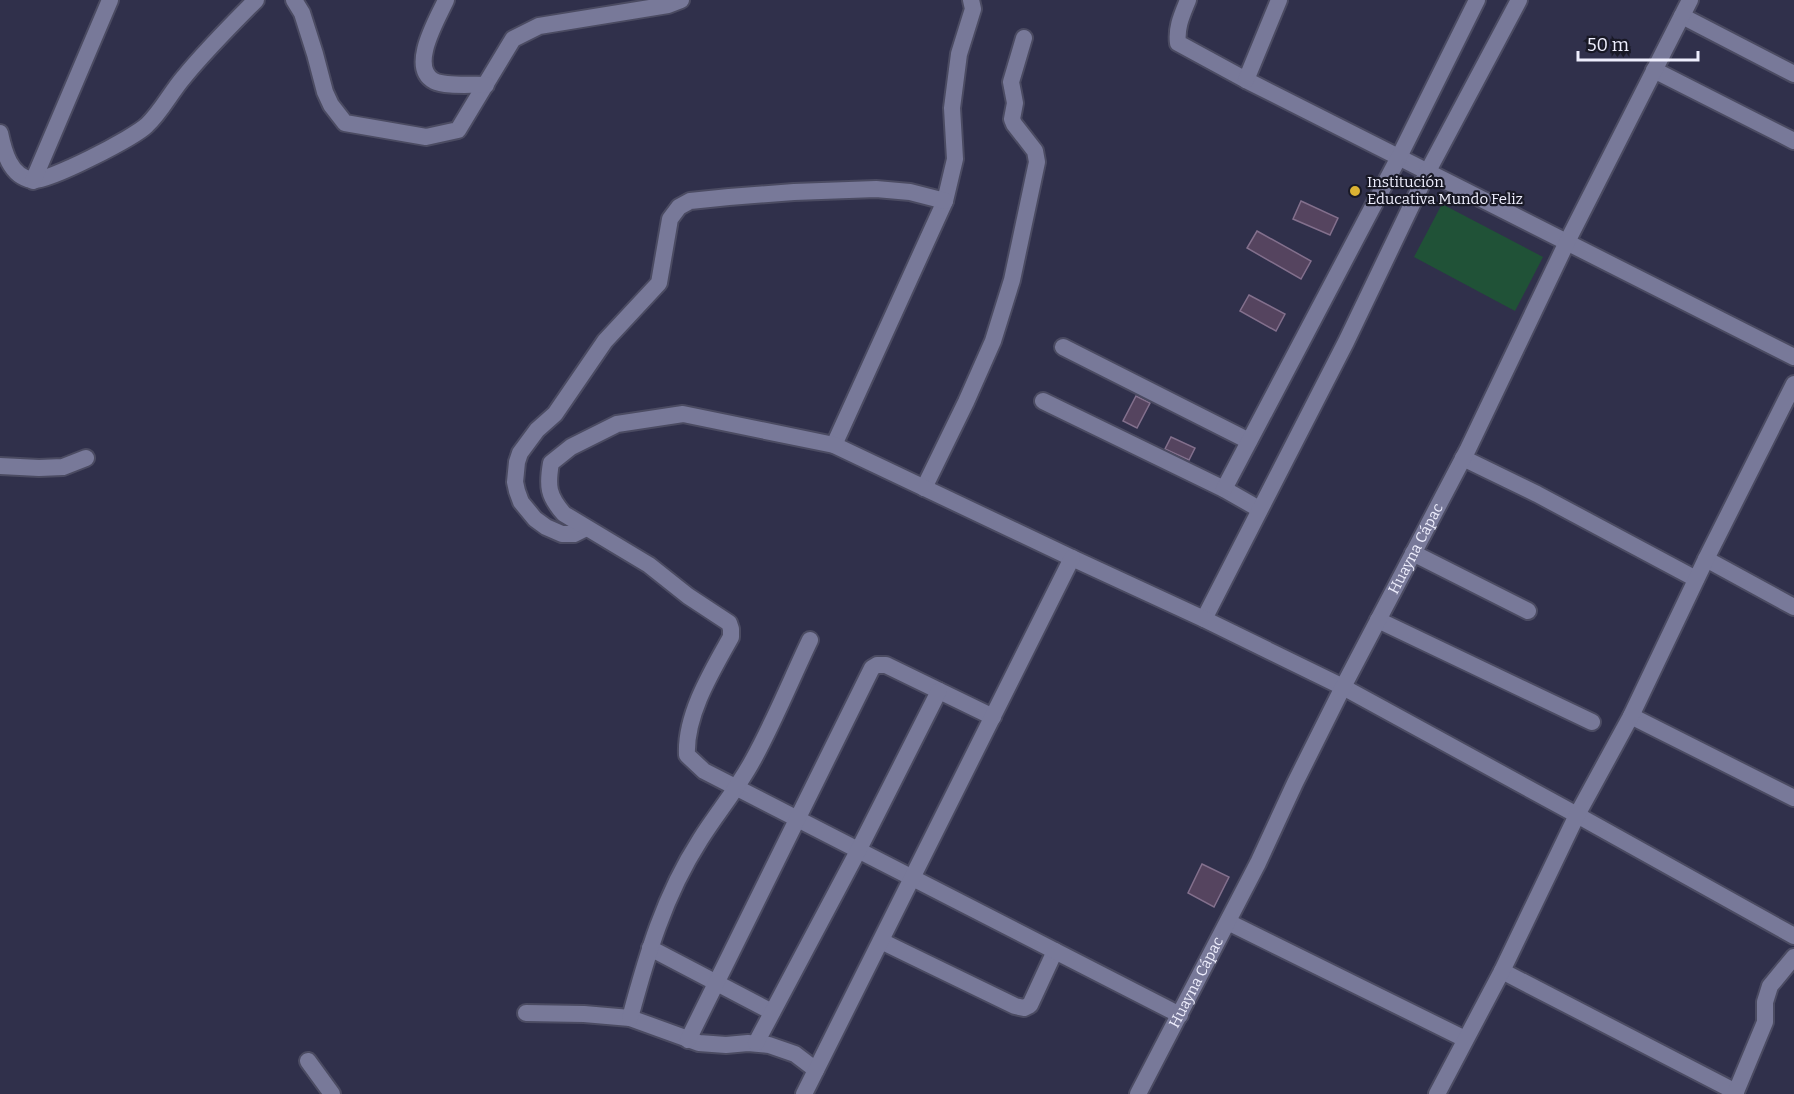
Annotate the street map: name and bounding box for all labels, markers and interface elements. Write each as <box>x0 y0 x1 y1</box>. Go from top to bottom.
scale bar <box>1578 24 1698 62</box>
text: 50 m <box>1587 34 1629 56</box>
place label: Institución Educativa Mundo Feliz <box>1367 173 1523 208</box>
marker: Institución Educativa Mundo Feliz <box>1348 184 1362 198</box>
street label: Huayna Cápac <box>1384 500 1447 597</box>
street label: Huayna Cápac <box>1165 933 1227 1031</box>

